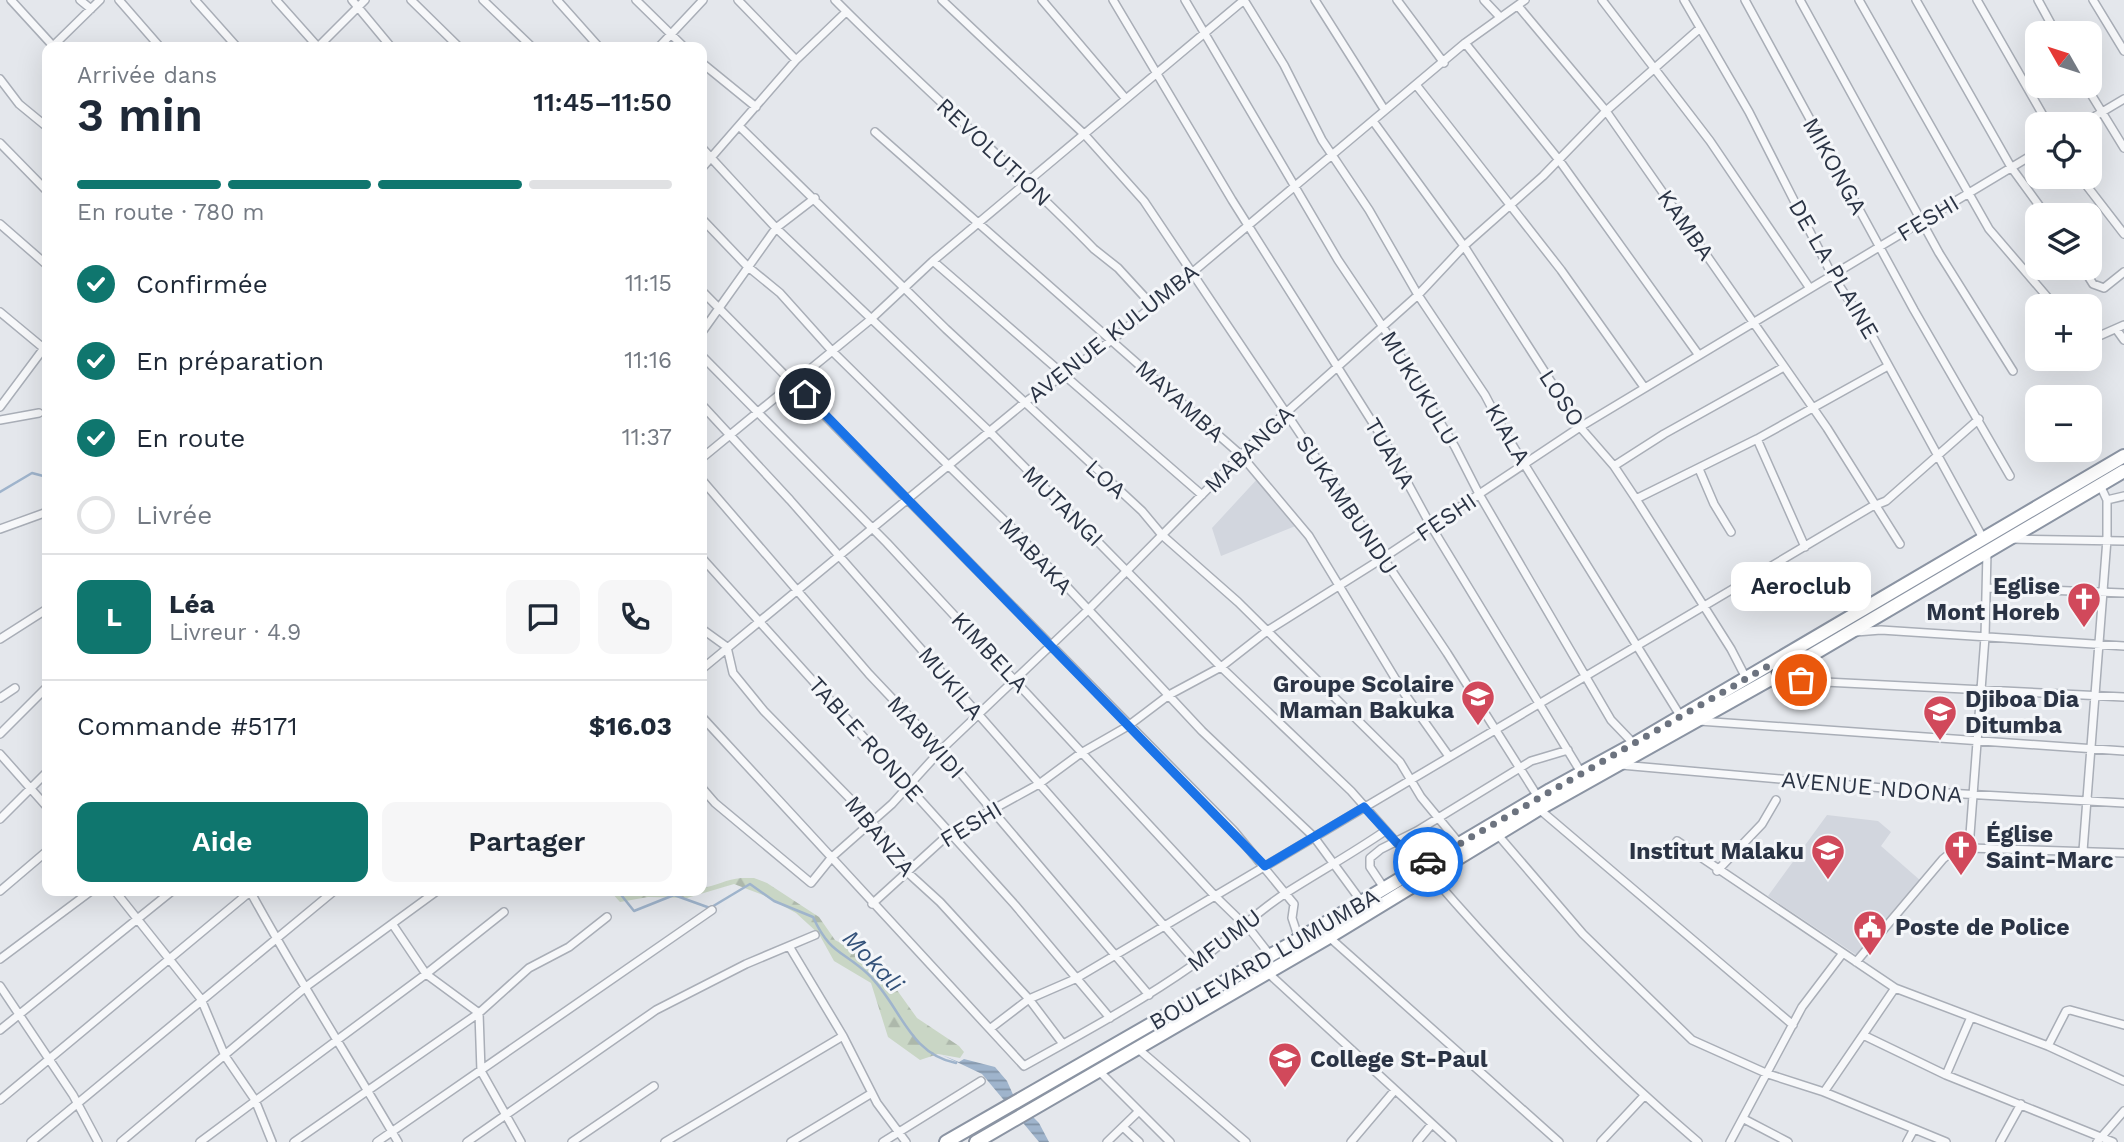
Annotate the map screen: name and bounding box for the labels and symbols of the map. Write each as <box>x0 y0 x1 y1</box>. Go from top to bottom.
north arrow <box>2025 21 2102 98</box>
street label: REVOLUTION <box>931 93 1056 212</box>
street label: MIKONGA <box>1797 113 1872 219</box>
street label: KAMBA <box>1652 185 1720 266</box>
street label: FESHI <box>1893 190 1964 247</box>
street label: DE LA PLAINE <box>1783 195 1884 344</box>
street label: AVENUE KULUMBA <box>1022 258 1204 409</box>
street label: MUKUKULU <box>1375 326 1464 450</box>
street label: MAYAMBA <box>1130 355 1229 448</box>
pin <box>775 364 835 424</box>
street label: LOSO <box>1533 365 1590 432</box>
street label: KIALA <box>1479 399 1536 470</box>
street label: MABANGA <box>1199 400 1300 498</box>
street label: TUANA <box>1359 413 1420 493</box>
street label: SUKAMBUNDU <box>1290 431 1403 580</box>
street label: LOA <box>1080 454 1131 504</box>
street label: MUTANGI <box>1017 460 1109 552</box>
street label: FESHI <box>1411 487 1482 547</box>
street label: MABAKA <box>993 512 1078 600</box>
callout: Aeroclub <box>1731 561 1871 610</box>
place label: Eglise Mont Horeb <box>1926 573 2060 626</box>
church icon: Eglise Mont Horeb <box>2065 580 2103 629</box>
street label: KIMBELA <box>946 607 1034 698</box>
street label: MUKILA <box>912 641 989 725</box>
pin <box>1771 650 1831 710</box>
street label: TABLE RONDE <box>802 671 929 807</box>
place label: Groupe Scolaire Maman Bakuka <box>1273 671 1455 724</box>
school or university icon: Groupe Scolaire Maman Bakuka <box>1459 678 1497 727</box>
place label: Djiboa Dia Ditumba <box>1965 686 2080 739</box>
street label: MABWIDI <box>881 690 970 784</box>
school or university icon: Djiboa Dia Ditumba <box>1921 693 1959 742</box>
street label: AVENUE NDONA <box>1780 766 1964 809</box>
street label: MBANZA <box>839 790 920 882</box>
street label: FESHI <box>936 796 1007 853</box>
place label: Église Saint-Marc <box>1986 821 2114 874</box>
courier <box>1393 827 1463 897</box>
church icon: Église Saint-Marc <box>1942 828 1980 877</box>
school or university icon: Institut Malaku <box>1809 832 1847 881</box>
place label: Institut Malaku <box>1629 838 1804 865</box>
street label: BOULEVARD LUMUMBA <box>1145 883 1384 1036</box>
street label: MFUMU <box>1182 903 1266 977</box>
public building icon: Poste de Police <box>1851 908 1889 957</box>
place label: Poste de Police <box>1895 914 2070 941</box>
water label: Mokali <box>837 924 910 998</box>
school or university icon: College St-Paul <box>1266 1040 1304 1089</box>
place label: College St-Paul <box>1310 1046 1488 1073</box>

